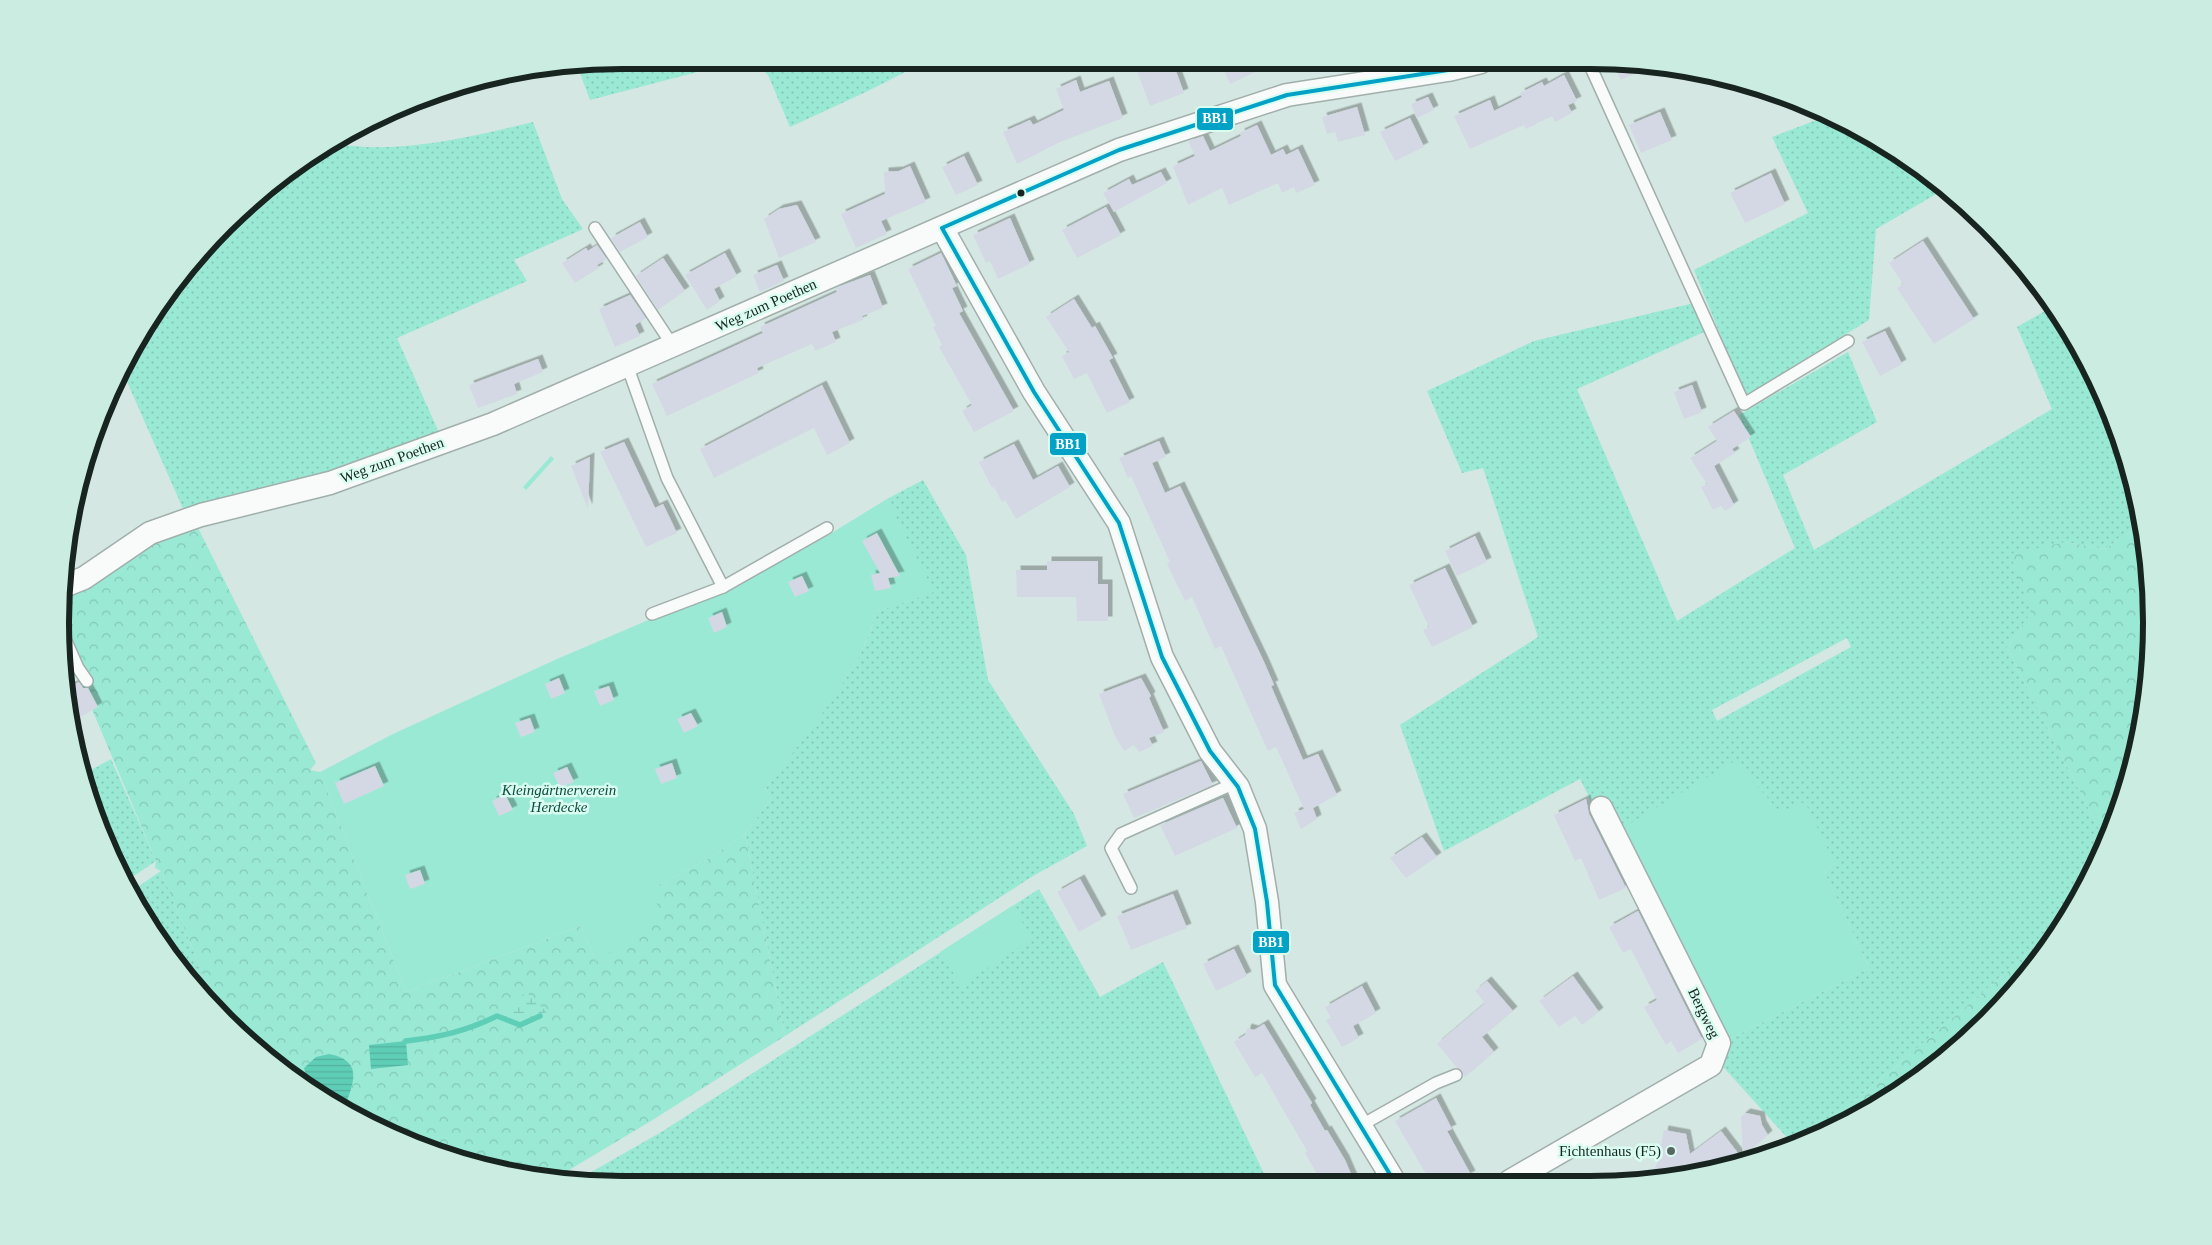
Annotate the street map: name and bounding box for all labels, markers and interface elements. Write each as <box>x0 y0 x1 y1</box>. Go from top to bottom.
line badge: BB1 <box>1196 107 1234 131</box>
text: BB1 <box>1202 111 1228 126</box>
unlabelled marker <box>1016 188 1026 198</box>
street label: Weg zum Poethen <box>713 275 819 334</box>
line badge: BB1 <box>1049 432 1087 456</box>
street label: Weg zum Poethen <box>338 434 446 486</box>
text: BB1 <box>1055 437 1081 452</box>
park label: Kleingärtnerverein Herdecke <box>501 782 616 815</box>
line badge: BB1 <box>1252 930 1290 954</box>
text: BB1 <box>1258 935 1284 950</box>
street label: Bergweg <box>1685 985 1723 1041</box>
place label: Fichtenhaus (F5) <box>1559 1143 1661 1160</box>
marker: Fichtenhaus (F5) <box>1665 1145 1677 1157</box>

